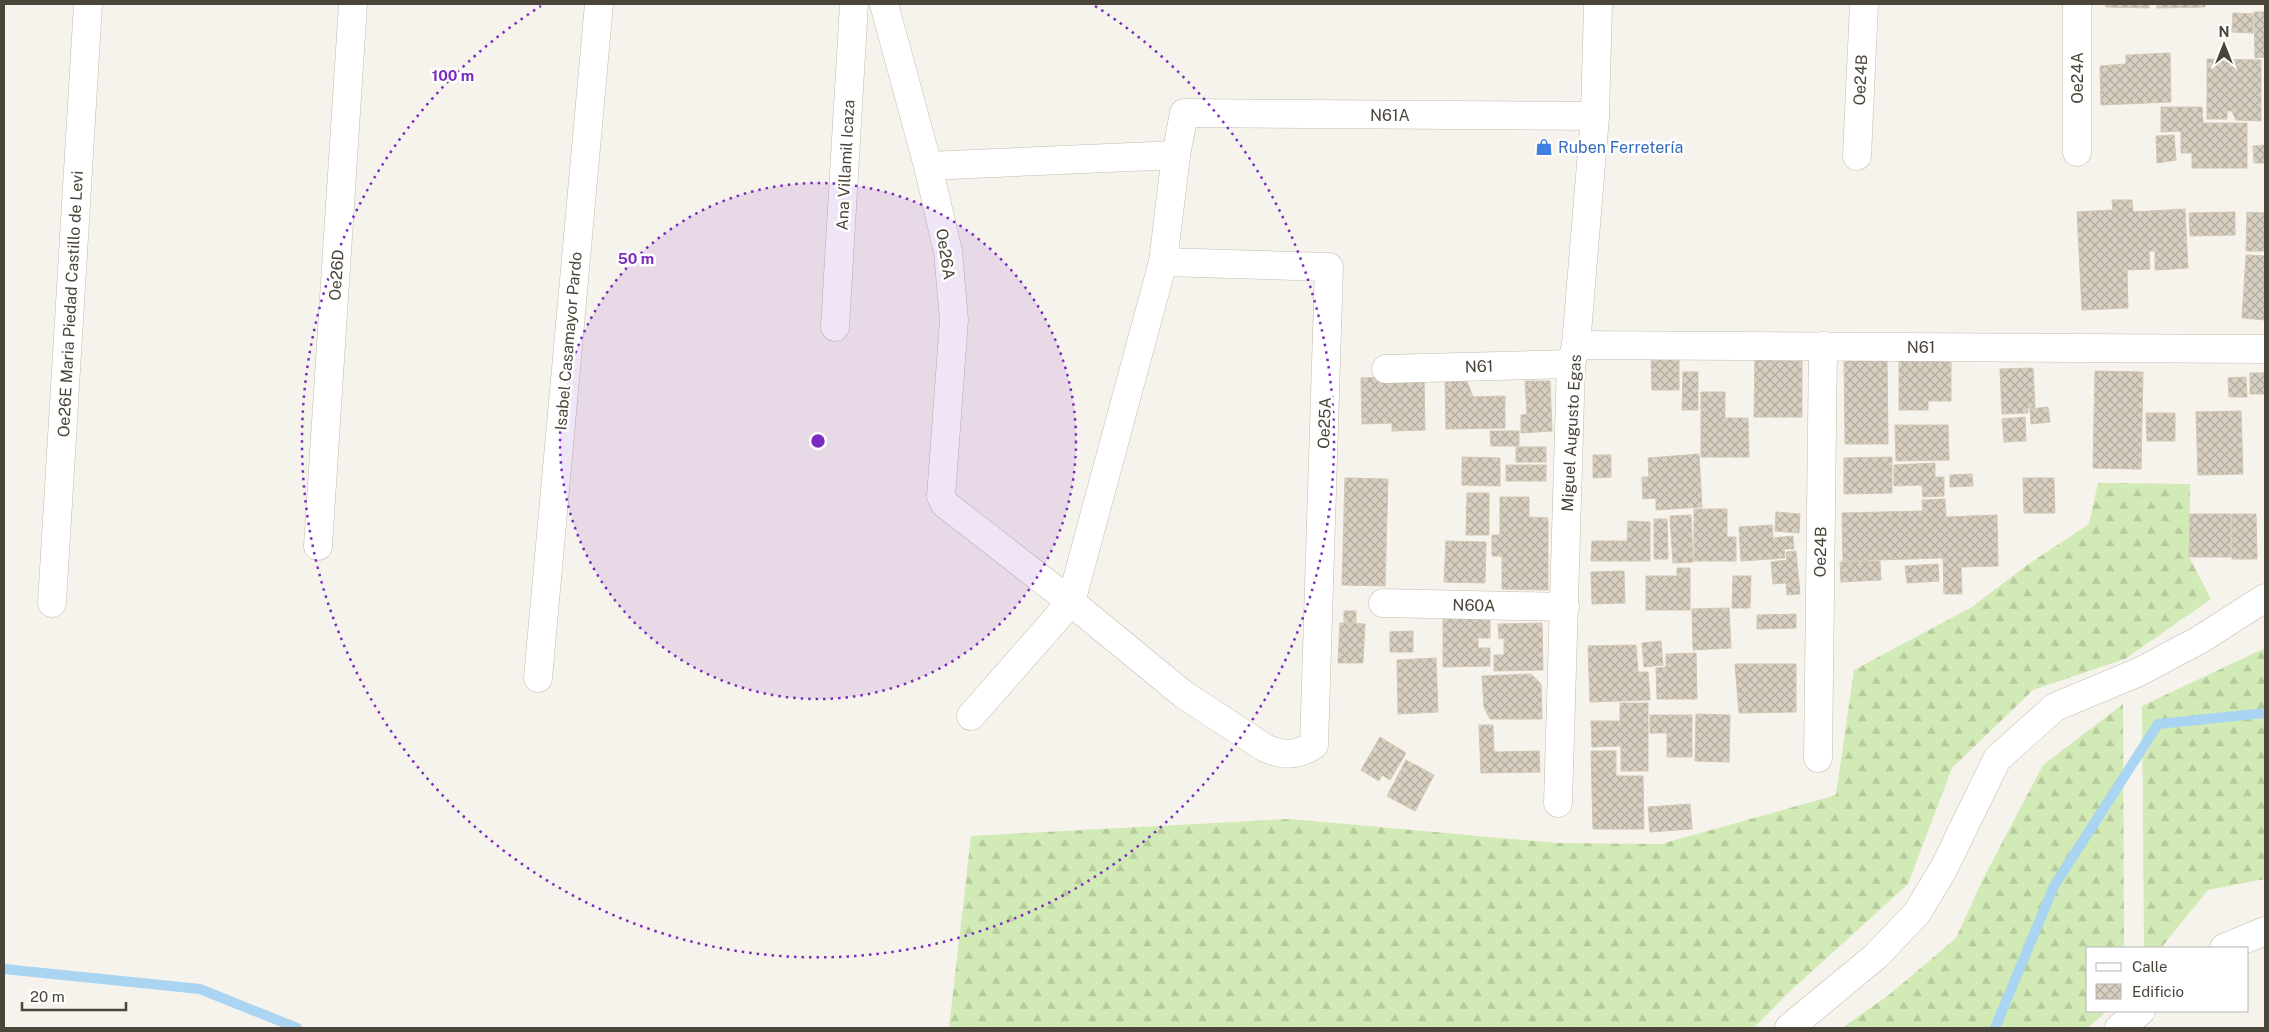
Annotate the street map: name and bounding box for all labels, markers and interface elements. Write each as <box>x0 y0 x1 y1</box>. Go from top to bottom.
north arrow <box>2199 20 2249 70</box>
text: N <box>2219 24 2229 40</box>
street label: Oe24A <box>2068 52 2087 104</box>
street label: Oe24B <box>1850 54 1871 106</box>
text: 100 m <box>432 67 474 84</box>
street label: Ana Villamil Icaza <box>833 99 858 231</box>
street label: N61A <box>1370 106 1410 125</box>
shop icon: Ruben Ferretería <box>1534 137 1554 157</box>
place label: Ruben Ferretería <box>1558 138 1683 157</box>
street label: Oe26E Maria Piedad Castillo de Levi <box>54 170 87 438</box>
street label: Oe26A <box>932 227 959 281</box>
street label: Oe26D <box>325 249 348 301</box>
text: 50 m <box>618 250 654 267</box>
street label: Isabel Casamayor Pardo <box>551 251 586 431</box>
street label: N61 <box>1907 338 1935 357</box>
street label: Miguel Augusto Egas <box>1558 354 1585 512</box>
street label: N61 <box>1464 357 1494 376</box>
street label: Oe25A <box>1314 397 1335 449</box>
centre of rings <box>809 432 827 450</box>
street label: Oe24B <box>1811 526 1830 578</box>
street label: N60A <box>1452 596 1496 615</box>
legend <box>2086 947 2249 1012</box>
text: Calle <box>2132 958 2168 975</box>
scale bar <box>22 980 126 1012</box>
text: Edificio <box>2132 983 2184 1000</box>
text: 20 m <box>30 988 65 1005</box>

